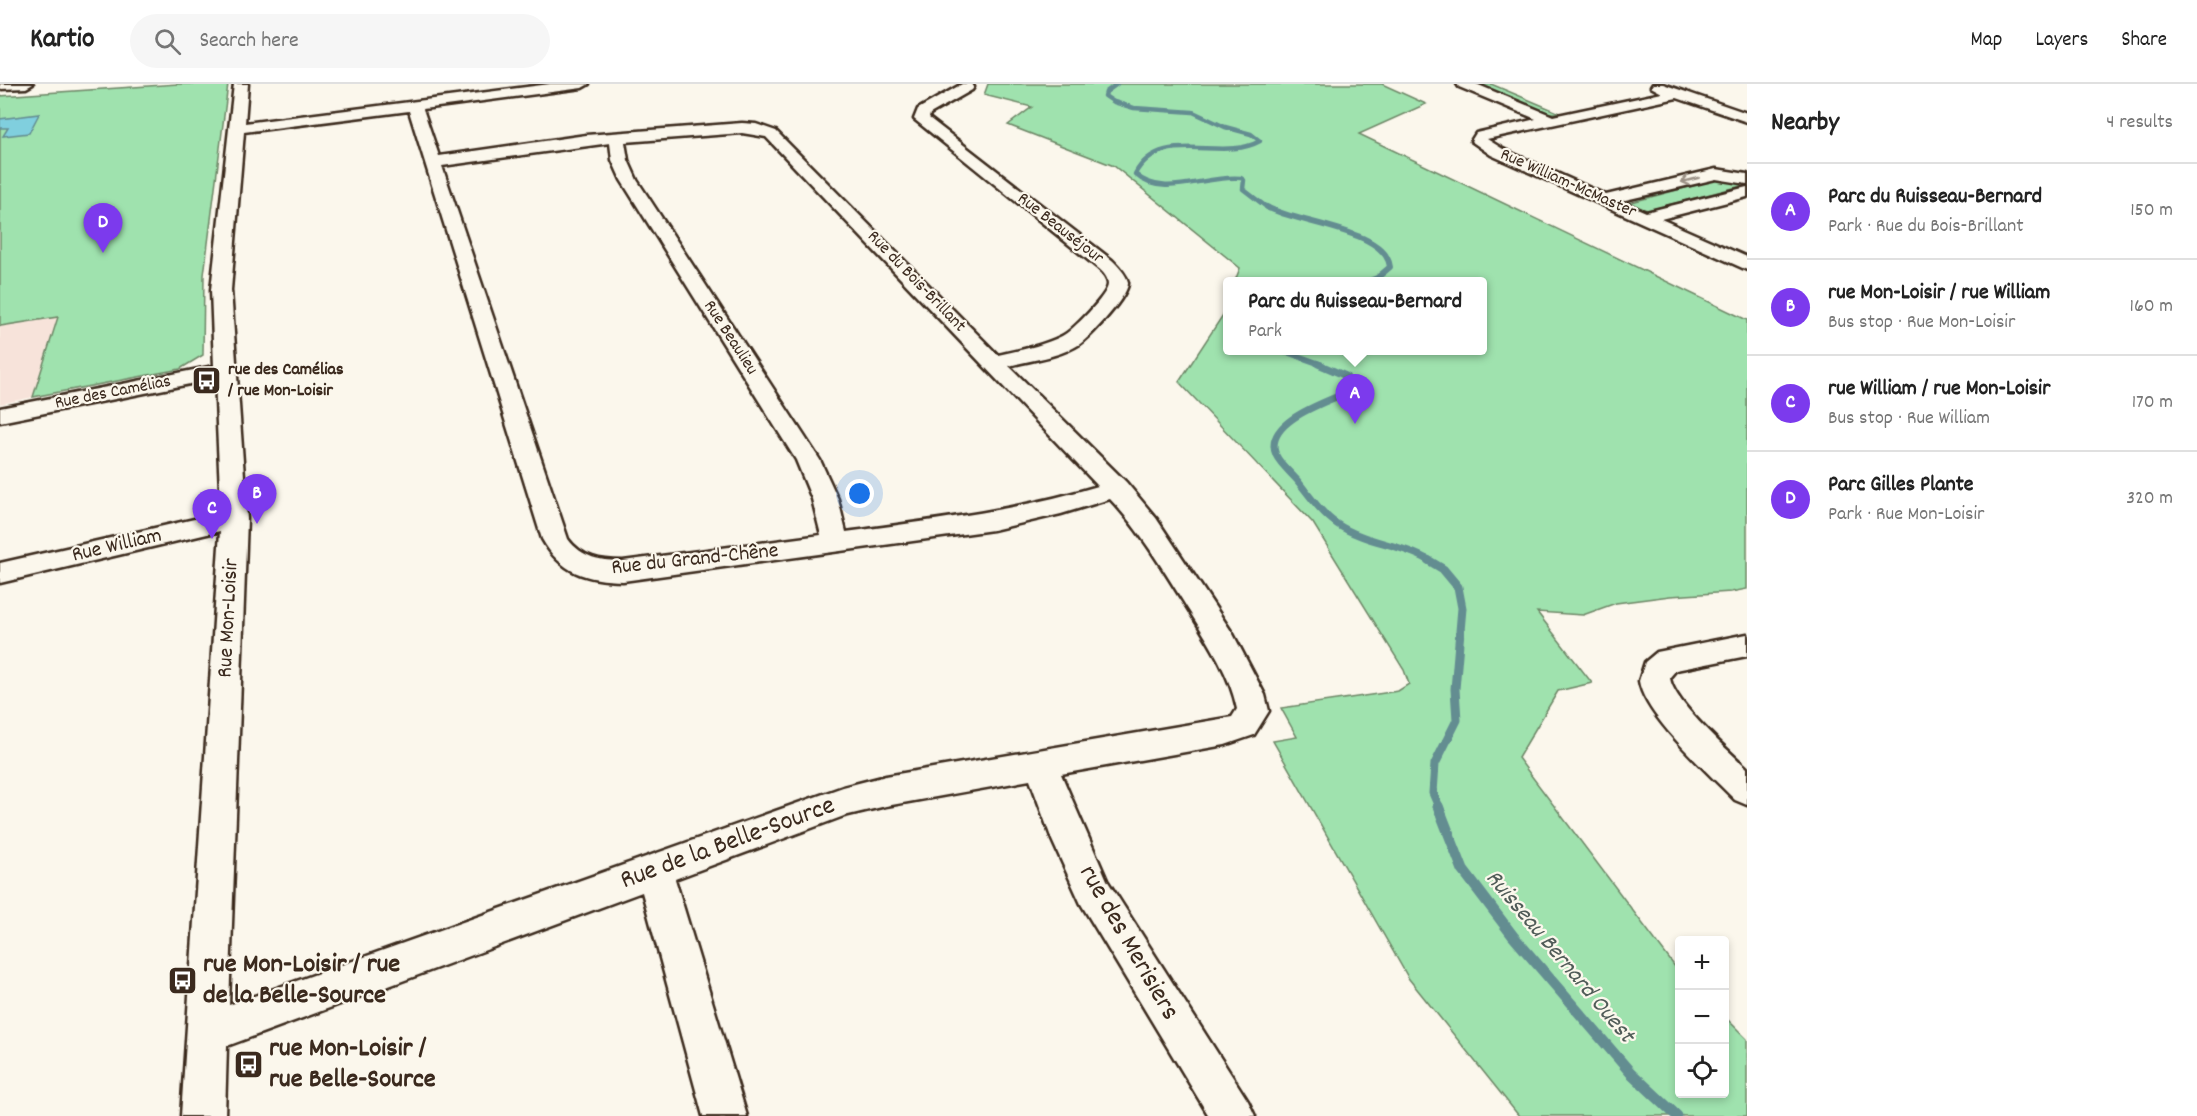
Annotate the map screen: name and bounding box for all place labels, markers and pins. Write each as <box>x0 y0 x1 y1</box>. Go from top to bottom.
pin: D <box>84 204 122 253</box>
place label: rue des Camélias / rue Mon-Loisir <box>227 358 344 404</box>
bus stop icon: rue des Camélias / rue Mon-Loisir <box>191 364 223 396</box>
pin: A <box>1336 374 1374 424</box>
pin: B <box>238 474 276 524</box>
pin: C <box>192 490 232 539</box>
place label: rue Mon-Loisir / rue de la Belle-Source <box>203 946 400 1016</box>
bus stop icon: rue Mon-Loisir / rue de la Belle-Source <box>166 965 198 997</box>
place label: rue Mon-Loisir / rue Belle-Source <box>269 1030 436 1100</box>
bus stop icon: rue Mon-Loisir / rue Belle-Source <box>232 1049 264 1081</box>

